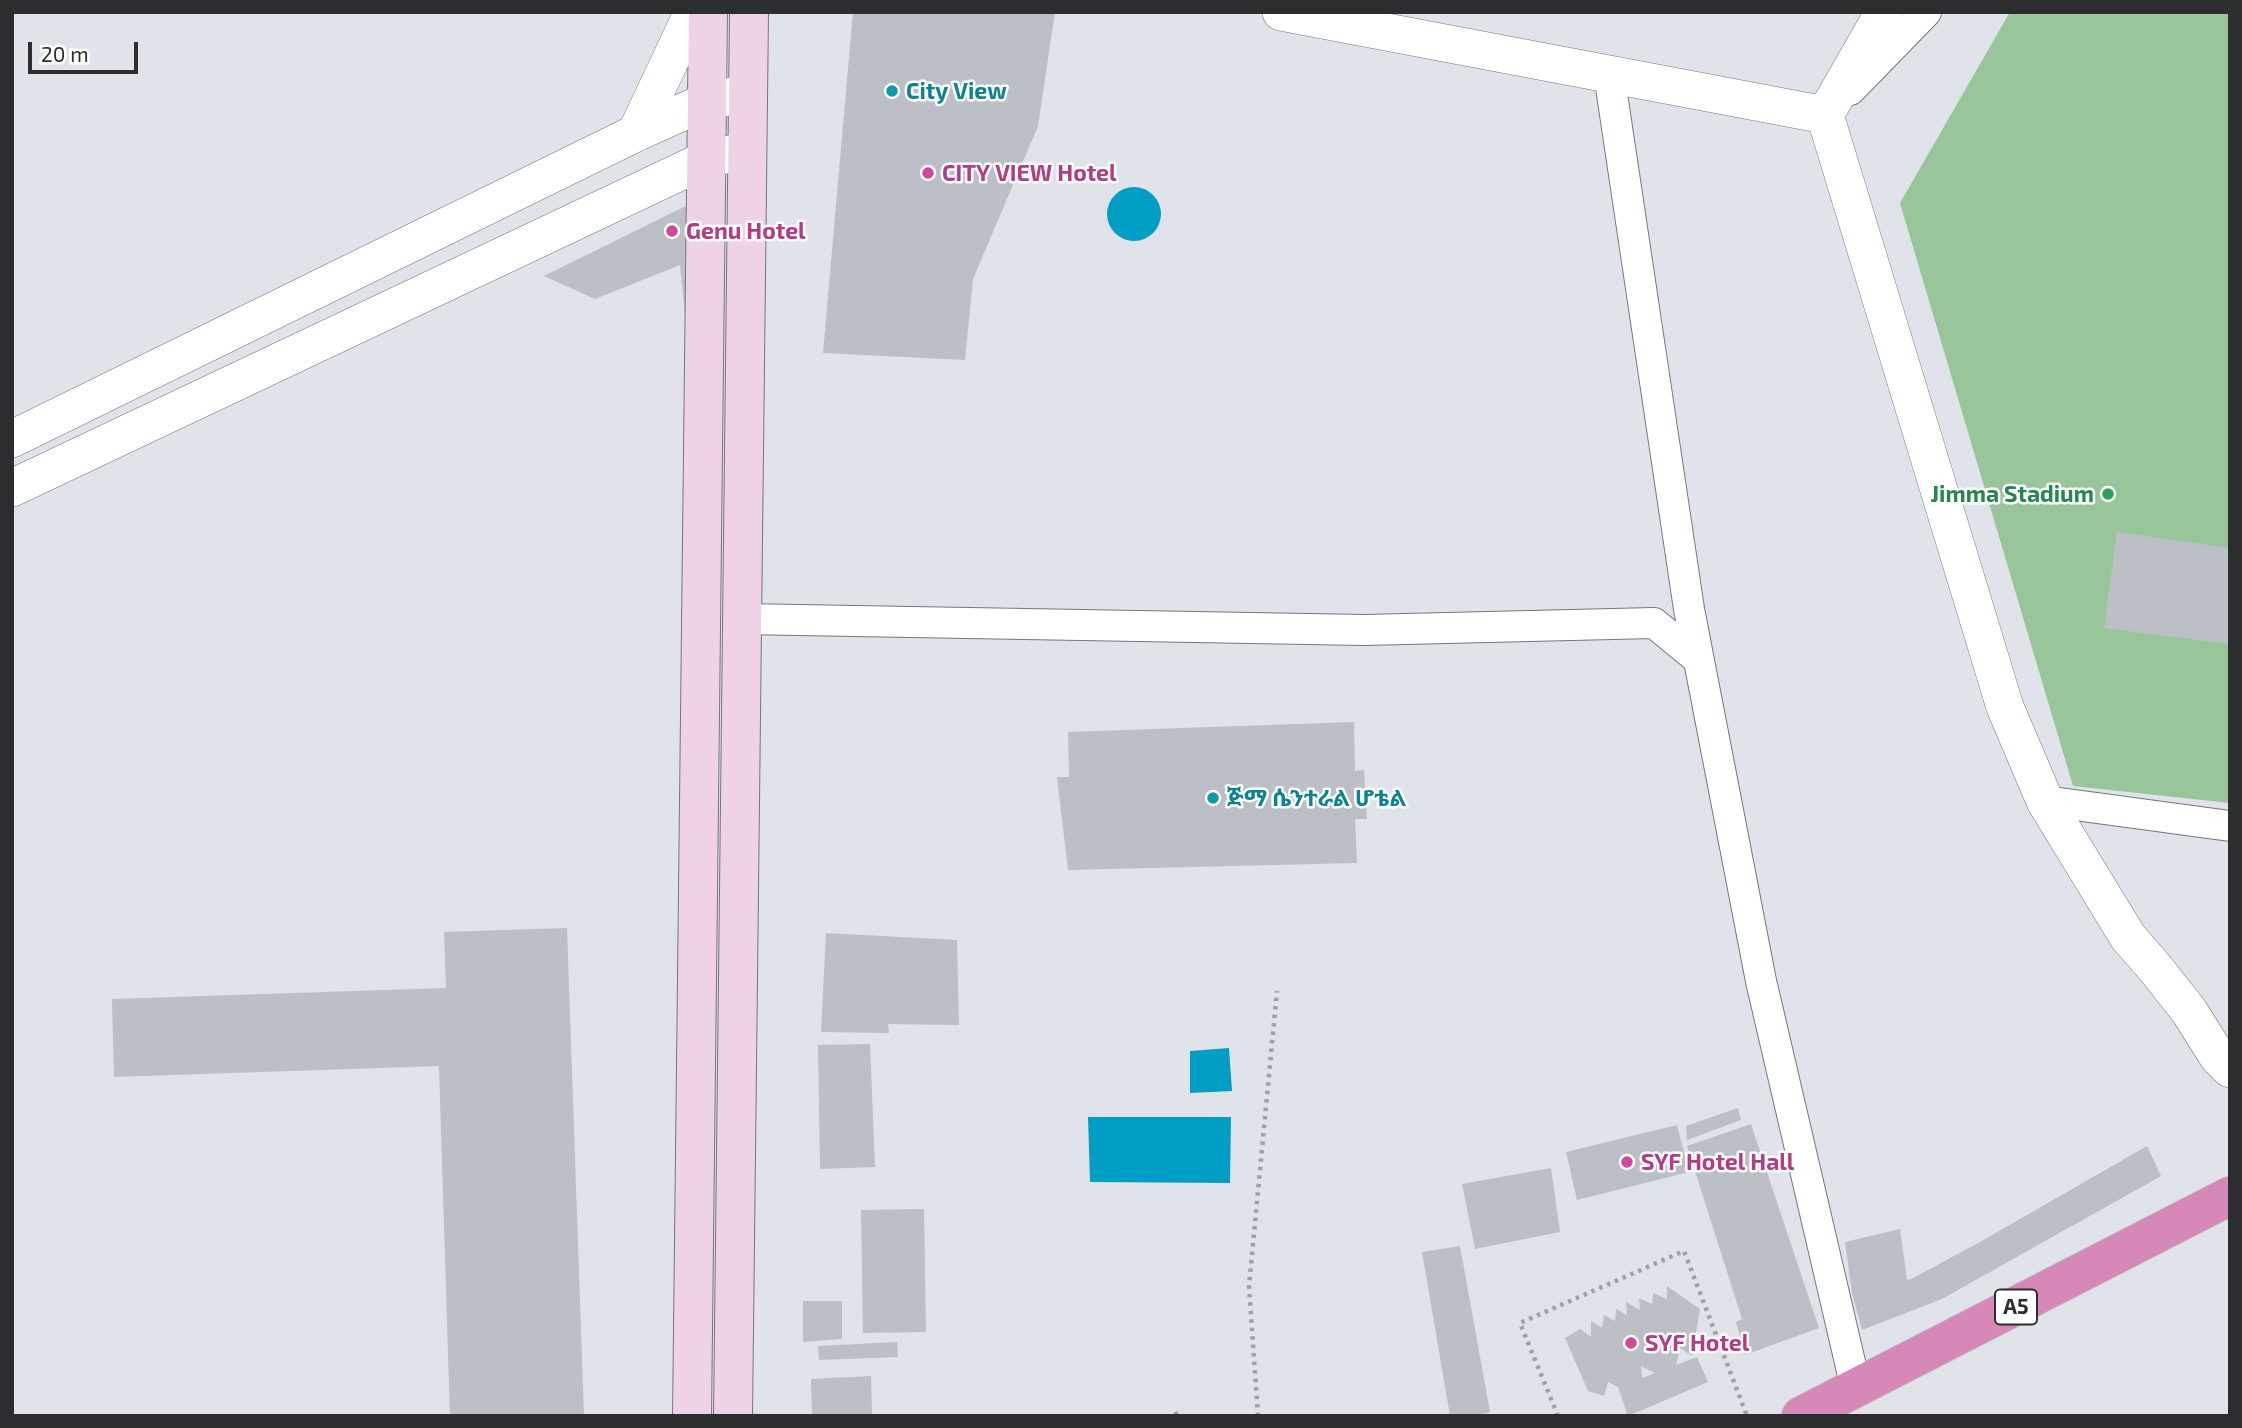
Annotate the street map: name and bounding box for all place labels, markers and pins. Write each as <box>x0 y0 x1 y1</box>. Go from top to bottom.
place label: City View <box>906 77 1007 105</box>
marker: City View <box>884 83 900 99</box>
place label: CITY VIEW Hotel <box>942 159 1117 187</box>
marker: CITY VIEW Hotel <box>920 165 936 181</box>
place label: Genu Hotel <box>686 217 806 245</box>
marker: Genu Hotel <box>664 223 680 239</box>
place label: Jimma Stadium <box>1931 480 2094 508</box>
marker: Jimma Stadium <box>2100 486 2116 502</box>
place label: ጅማ ሴንተራል ሆቴል <box>1227 784 1406 812</box>
marker: ጅማ ሴንተራል ሆቴል <box>1205 790 1221 806</box>
place label: SYF Hotel Hall <box>1641 1148 1794 1176</box>
marker: SYF Hotel Hall <box>1619 1154 1635 1170</box>
place label: SYF Hotel <box>1645 1329 1749 1357</box>
marker: SYF Hotel <box>1623 1335 1639 1351</box>

